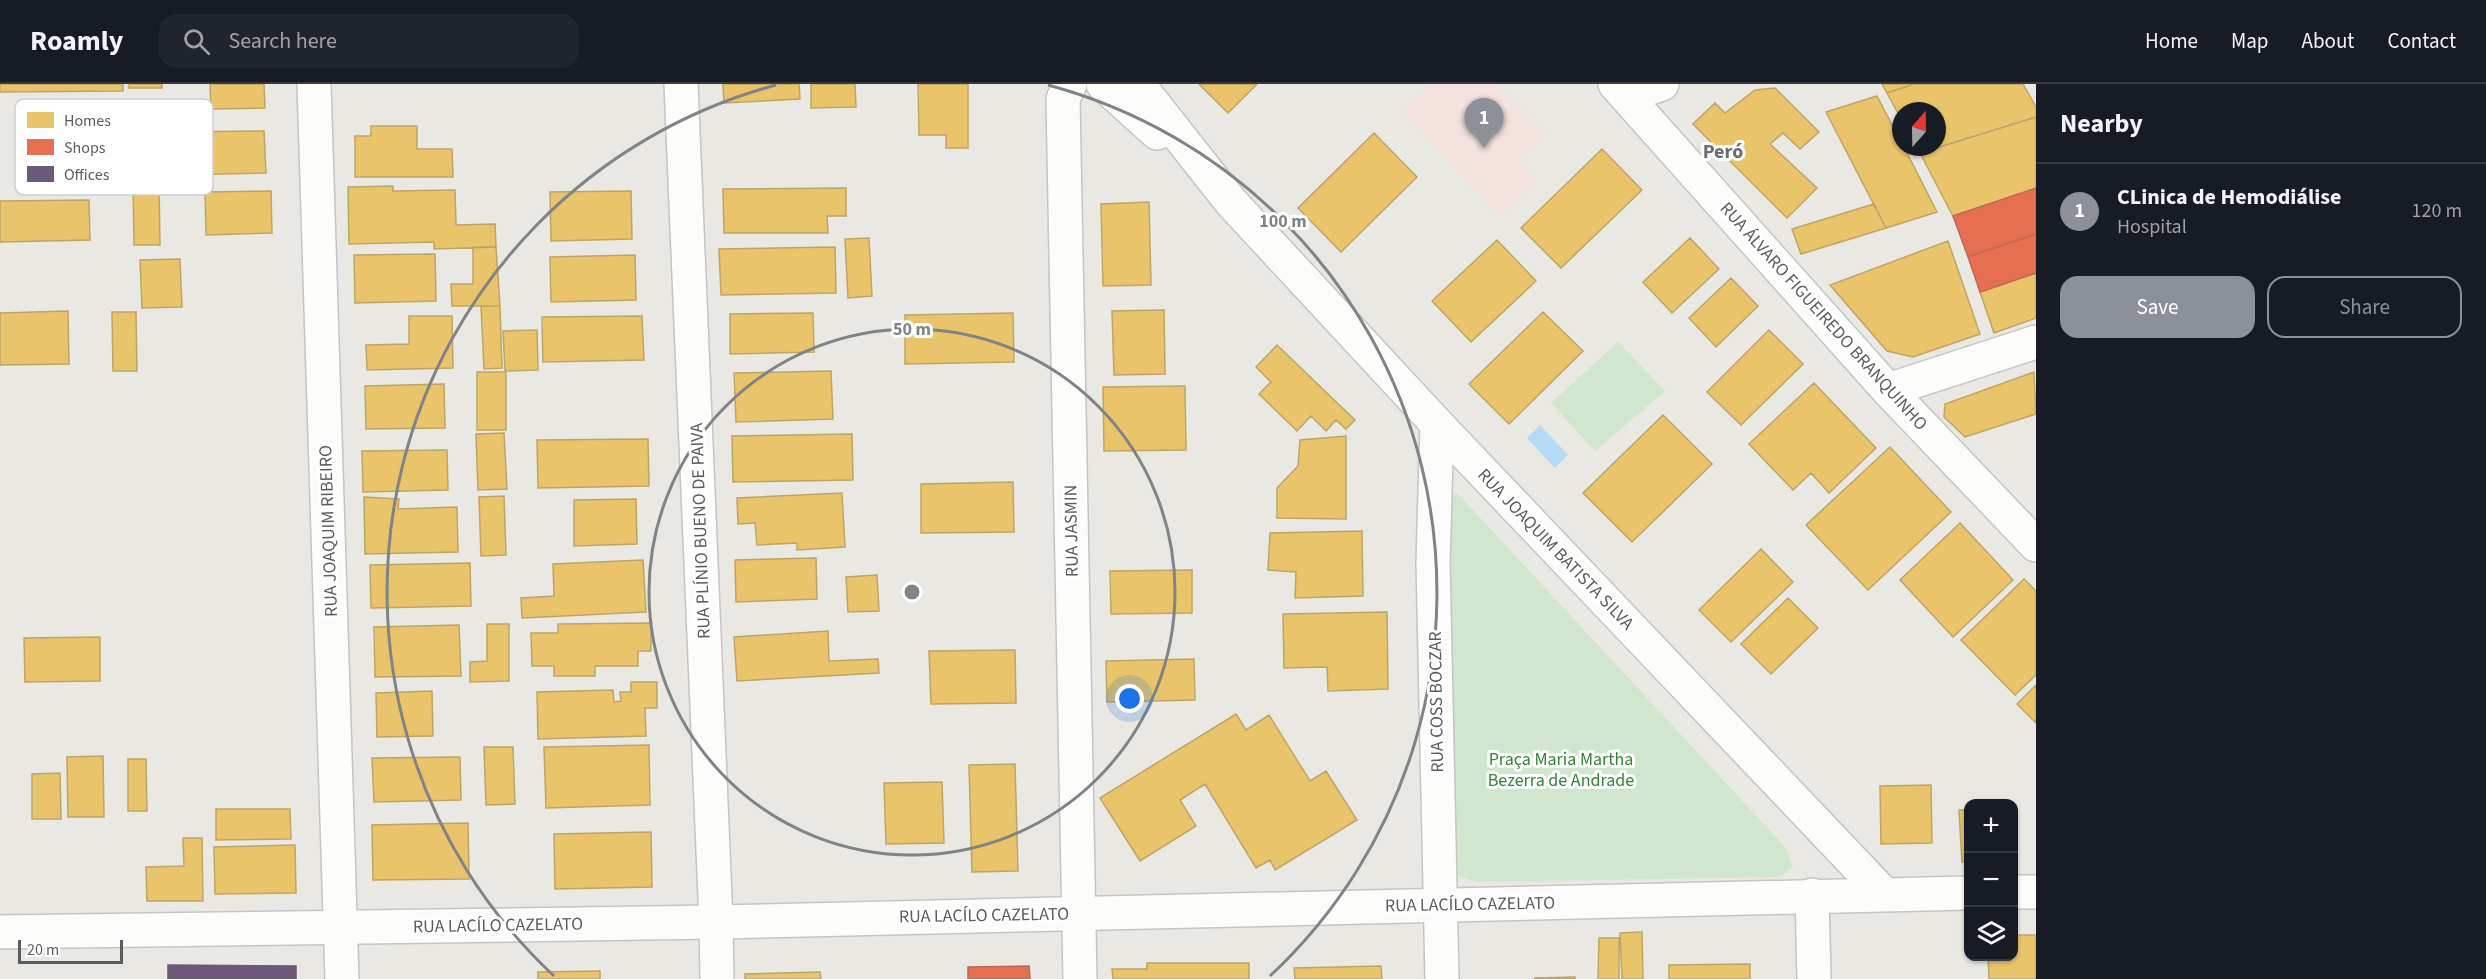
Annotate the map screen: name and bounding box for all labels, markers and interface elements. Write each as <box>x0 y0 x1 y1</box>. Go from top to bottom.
search box <box>159 14 579 68</box>
text: Roamly <box>30 21 123 61</box>
icon: search <box>180 25 213 58</box>
text: Search here <box>228 25 337 57</box>
text: Home <box>2145 26 2198 56</box>
text: Map <box>2231 26 2269 56</box>
text: About <box>2302 26 2354 56</box>
text: Contact <box>2387 26 2456 56</box>
pin: 1 <box>1464 98 1504 148</box>
legend <box>15 99 213 195</box>
north arrow <box>1892 102 1946 156</box>
text: Nearby <box>2060 105 2143 142</box>
text: Homes <box>64 110 111 132</box>
text: Shops <box>64 137 106 159</box>
district label: Peró <box>1703 138 1743 166</box>
text: Offices <box>64 164 110 186</box>
text: CLinica de Hemodiálise <box>2117 181 2341 213</box>
street label: RUA ÁLVARO FIGUEIREDO BRANQUINHO <box>1714 197 1933 436</box>
text: 1 <box>2074 197 2085 225</box>
text: 120 m <box>2412 197 2462 225</box>
text: 100 m <box>1259 209 1307 234</box>
text: Hospital <box>2117 213 2187 241</box>
button: Save <box>2060 276 2255 338</box>
button: Share <box>2267 276 2462 338</box>
text: 50 m <box>893 317 931 342</box>
street label: RUA PLÍNIO BUENO DE PAIVA <box>684 422 717 639</box>
street label: RUA JOAQUIM RIBEIRO <box>313 445 344 617</box>
street label: RUA JOAQUIM BATISTA SILVA <box>1472 463 1640 636</box>
street label: RUA JASMIN <box>1058 485 1085 577</box>
centre of rings <box>902 582 922 602</box>
street label: RUA COSS BOCZAR <box>1423 631 1450 773</box>
your location <box>1115 684 1144 713</box>
park label: Praça Maria Martha Bezerra de Andrade <box>1488 747 1634 793</box>
map controls <box>1964 799 2018 961</box>
button: + <box>1964 799 2018 853</box>
button: − <box>1964 853 2018 907</box>
street label: RUA LACÍLO CAZELATO <box>1385 891 1555 918</box>
street label: RUA LACÍLO CAZELATO <box>899 902 1069 929</box>
button: layers <box>1964 907 2018 961</box>
street label: RUA LACÍLO CAZELATO <box>413 912 583 939</box>
scale bar <box>18 937 123 964</box>
text: 20 m <box>27 939 59 961</box>

